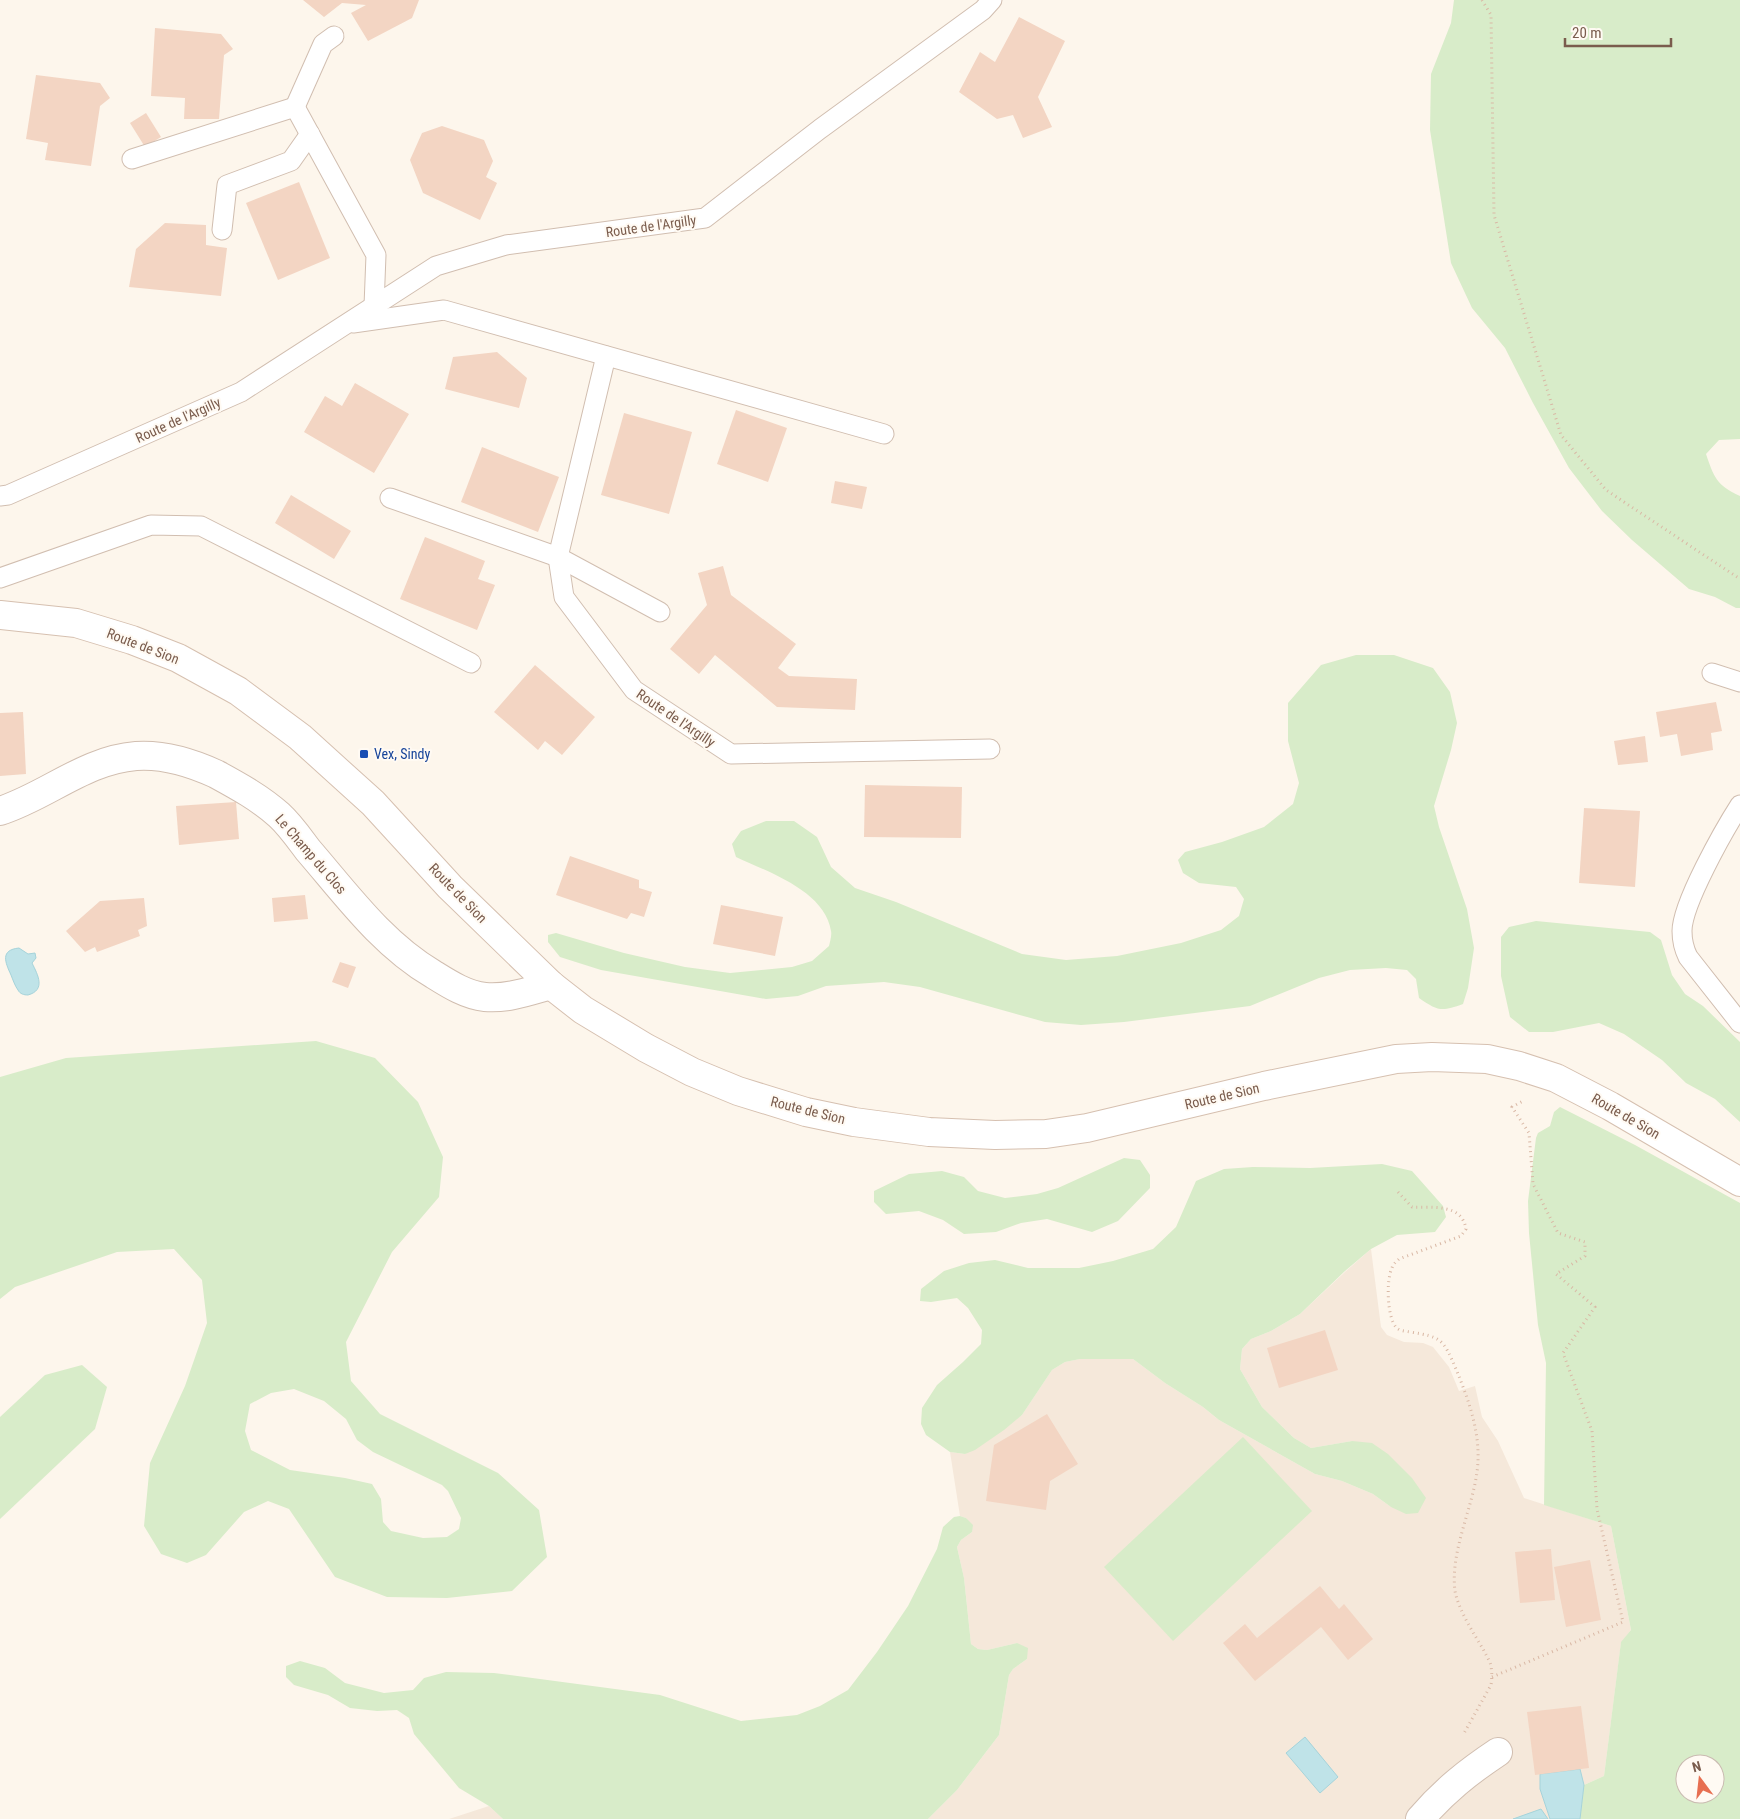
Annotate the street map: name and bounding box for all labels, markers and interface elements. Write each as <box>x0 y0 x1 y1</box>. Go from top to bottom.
scale bar <box>1565 15 1671 47</box>
text: 20 m <box>1572 24 1602 42</box>
street label: Route de l'Argilly <box>605 212 697 240</box>
street label: Route de l'Argilly <box>133 394 223 446</box>
street label: Route de Sion <box>105 625 181 667</box>
street label: Route de l'Argilly <box>634 686 718 750</box>
place label: Vex, Sindy <box>374 746 430 762</box>
marker: Vex, Sindy <box>358 748 370 760</box>
street label: Le Champ du Clos <box>272 811 350 897</box>
street label: Route de Sion <box>426 860 490 926</box>
street label: Route de Sion <box>1183 1080 1261 1112</box>
street label: Route de Sion <box>1589 1090 1663 1142</box>
street label: Route de Sion <box>769 1093 847 1127</box>
north arrow <box>1675 1754 1725 1804</box>
text: N <box>1690 1758 1703 1775</box>

